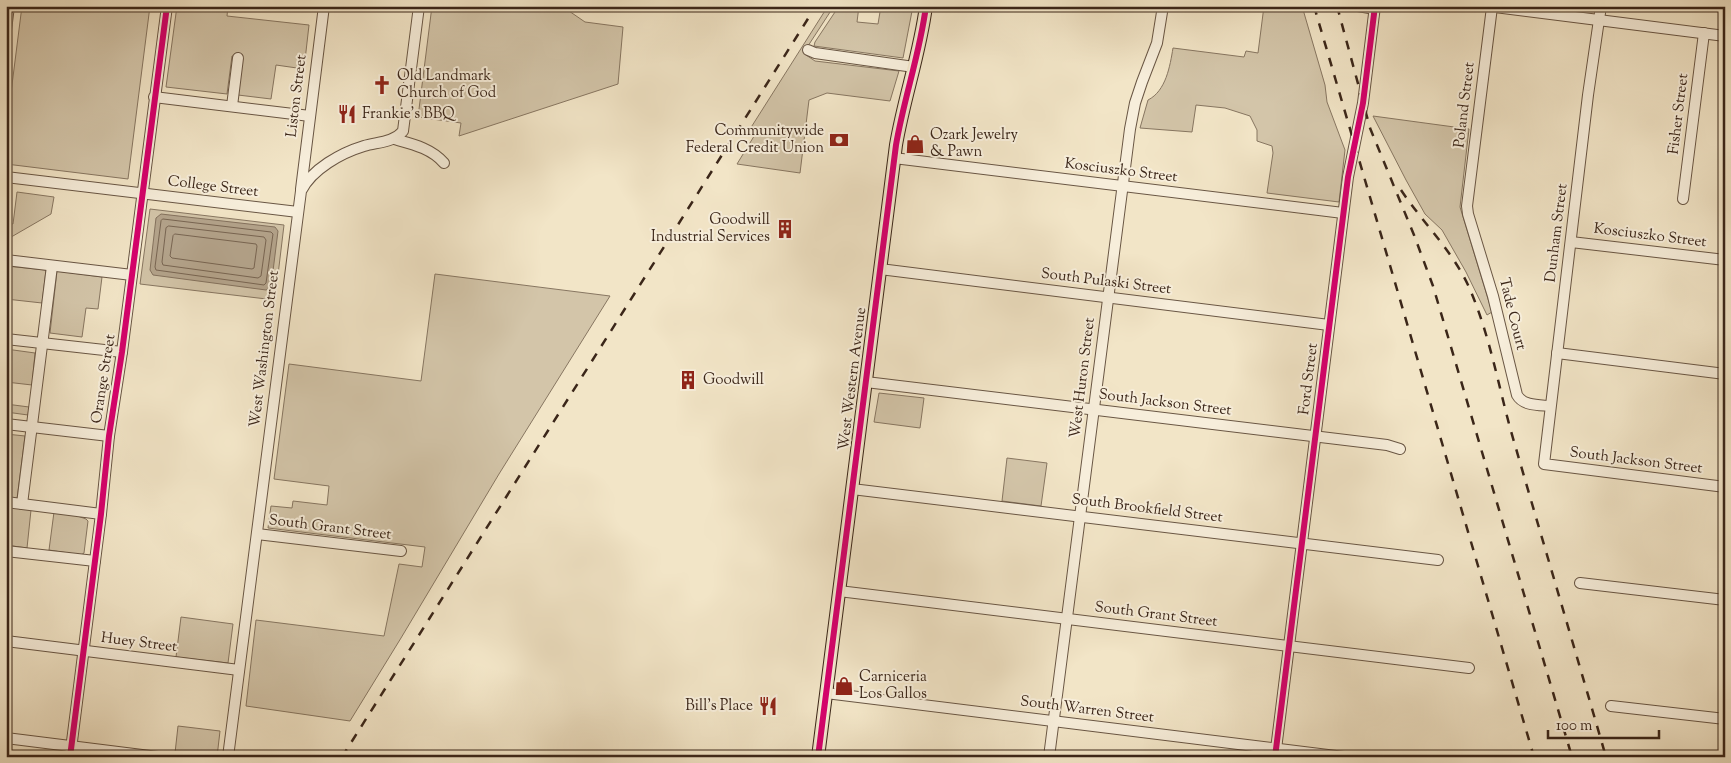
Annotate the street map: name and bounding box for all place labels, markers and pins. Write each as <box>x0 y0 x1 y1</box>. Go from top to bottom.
place label: Old Landmark Church of God <box>397 66 497 104</box>
church icon: Old Landmark Church of God <box>371 74 393 96</box>
restaurant icon: Frankie's BBQ <box>336 103 358 125</box>
place label: Frankie's BBQ <box>362 104 457 125</box>
place label: Communitywide Federal Credit Union <box>686 121 824 159</box>
place label: Ozark Jewelry & Pawn <box>930 125 1019 163</box>
bank icon: Communitywide Federal Credit Union <box>828 129 850 151</box>
shop icon: Ozark Jewelry & Pawn <box>904 133 926 155</box>
place label: Goodwill Industrial Services <box>651 210 770 248</box>
building icon: Goodwill Industrial Services <box>774 218 796 240</box>
building icon: Goodwill <box>677 369 699 391</box>
place label: Goodwill <box>703 370 764 391</box>
place label: Carniceria Los Gallos <box>859 667 927 705</box>
shop icon: Carniceria Los Gallos <box>833 675 855 697</box>
restaurant icon: Bill's Place <box>757 695 779 717</box>
place label: Bill's Place <box>685 696 753 717</box>

